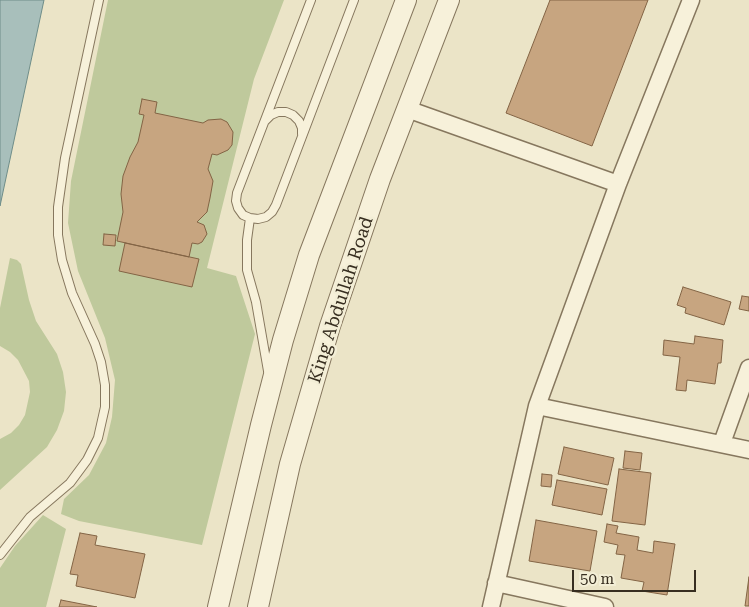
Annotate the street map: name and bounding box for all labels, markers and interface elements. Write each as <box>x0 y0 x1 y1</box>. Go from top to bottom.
street label: King Abdullah Road <box>304 214 378 386</box>
scale bar <box>574 560 698 592</box>
text: 50 m <box>580 570 614 588</box>

